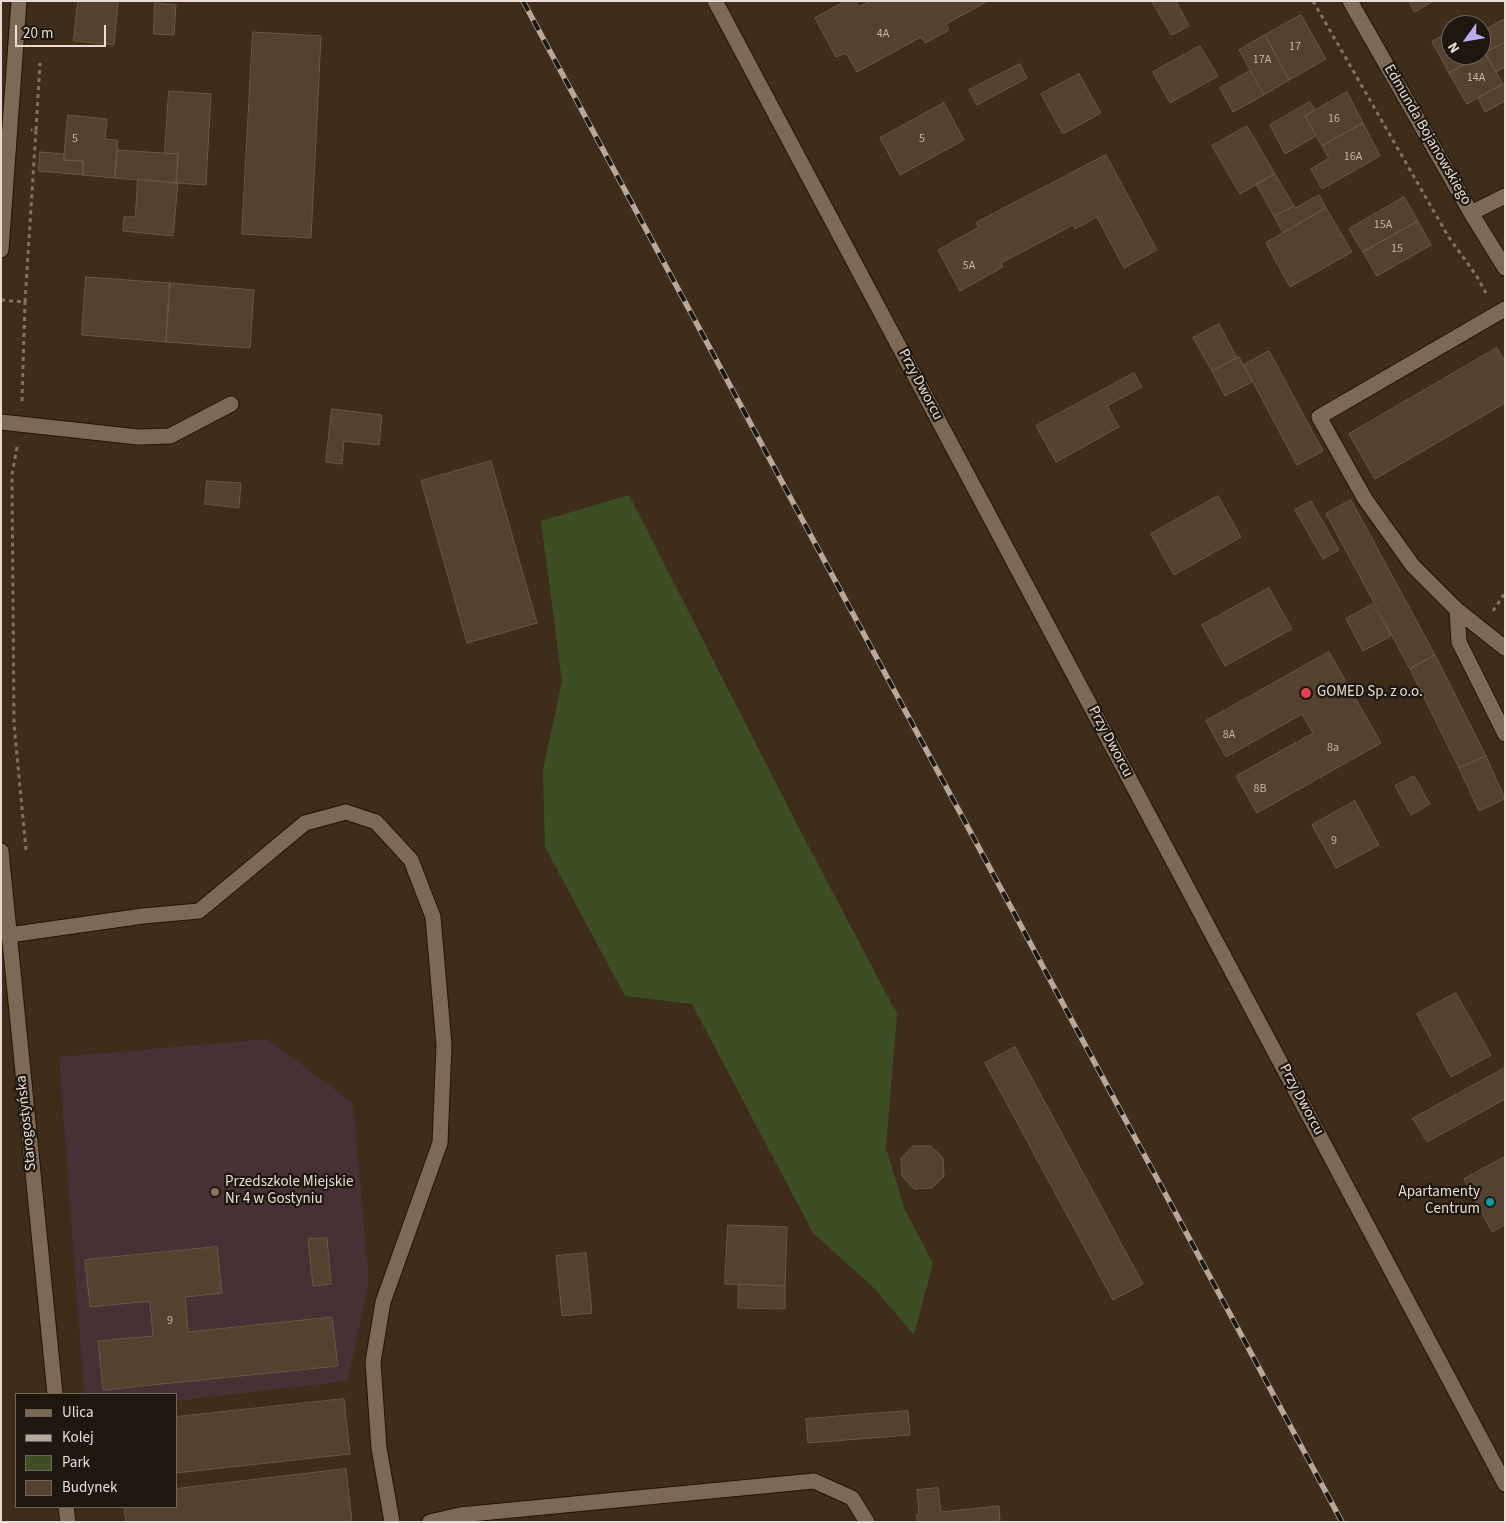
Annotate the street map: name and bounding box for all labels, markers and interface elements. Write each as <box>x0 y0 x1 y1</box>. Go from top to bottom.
scale bar <box>18 15 109 47</box>
north arrow <box>1441 15 1491 65</box>
text: 20 m <box>23 23 53 44</box>
house number: 4A <box>877 27 889 41</box>
text: N <box>1443 38 1465 57</box>
house number: 17 <box>1289 40 1301 54</box>
house number: 17A <box>1253 53 1271 67</box>
street label: Edmunda Bojanowskiego <box>1379 62 1475 208</box>
house number: 14A <box>1467 71 1485 85</box>
house number: 16 <box>1328 112 1340 126</box>
house number: 5 <box>72 132 78 146</box>
house number: 5 <box>919 132 925 146</box>
house number: 16A <box>1344 150 1362 164</box>
house number: 15A <box>1374 218 1392 232</box>
house number: 15 <box>1391 242 1403 256</box>
house number: 5A <box>963 259 975 273</box>
street label: Przy Dworcu <box>894 346 946 424</box>
place label: GOMED Sp. z o.o. <box>1317 684 1423 702</box>
marker: GOMED Sp. z o.o. <box>1299 686 1313 700</box>
street label: Przy Dworcu <box>1084 703 1136 781</box>
house number: 8A <box>1223 728 1235 742</box>
house number: 8a <box>1327 741 1339 755</box>
house number: 8B <box>1253 782 1267 796</box>
house number: 9 <box>1331 834 1337 848</box>
street label: Przy Dworcu <box>1275 1061 1327 1139</box>
street label: Starogostyńska <box>13 1074 41 1172</box>
place label: Przedszkole Miejskie Nr 4 w Gostyniu <box>225 1174 353 1209</box>
place label: Apartamenty Centrum <box>1399 1184 1480 1219</box>
marker: Przedszkole Miejskie Nr 4 w Gostyniu <box>209 1186 221 1198</box>
marker: Apartamenty Centrum <box>1484 1196 1496 1208</box>
house number: 9 <box>167 1314 173 1328</box>
legend <box>15 1393 178 1508</box>
text: Ulica <box>62 1402 93 1423</box>
text: Kolej <box>62 1427 94 1448</box>
text: Park <box>62 1452 90 1473</box>
text: Budynek <box>62 1477 117 1498</box>

